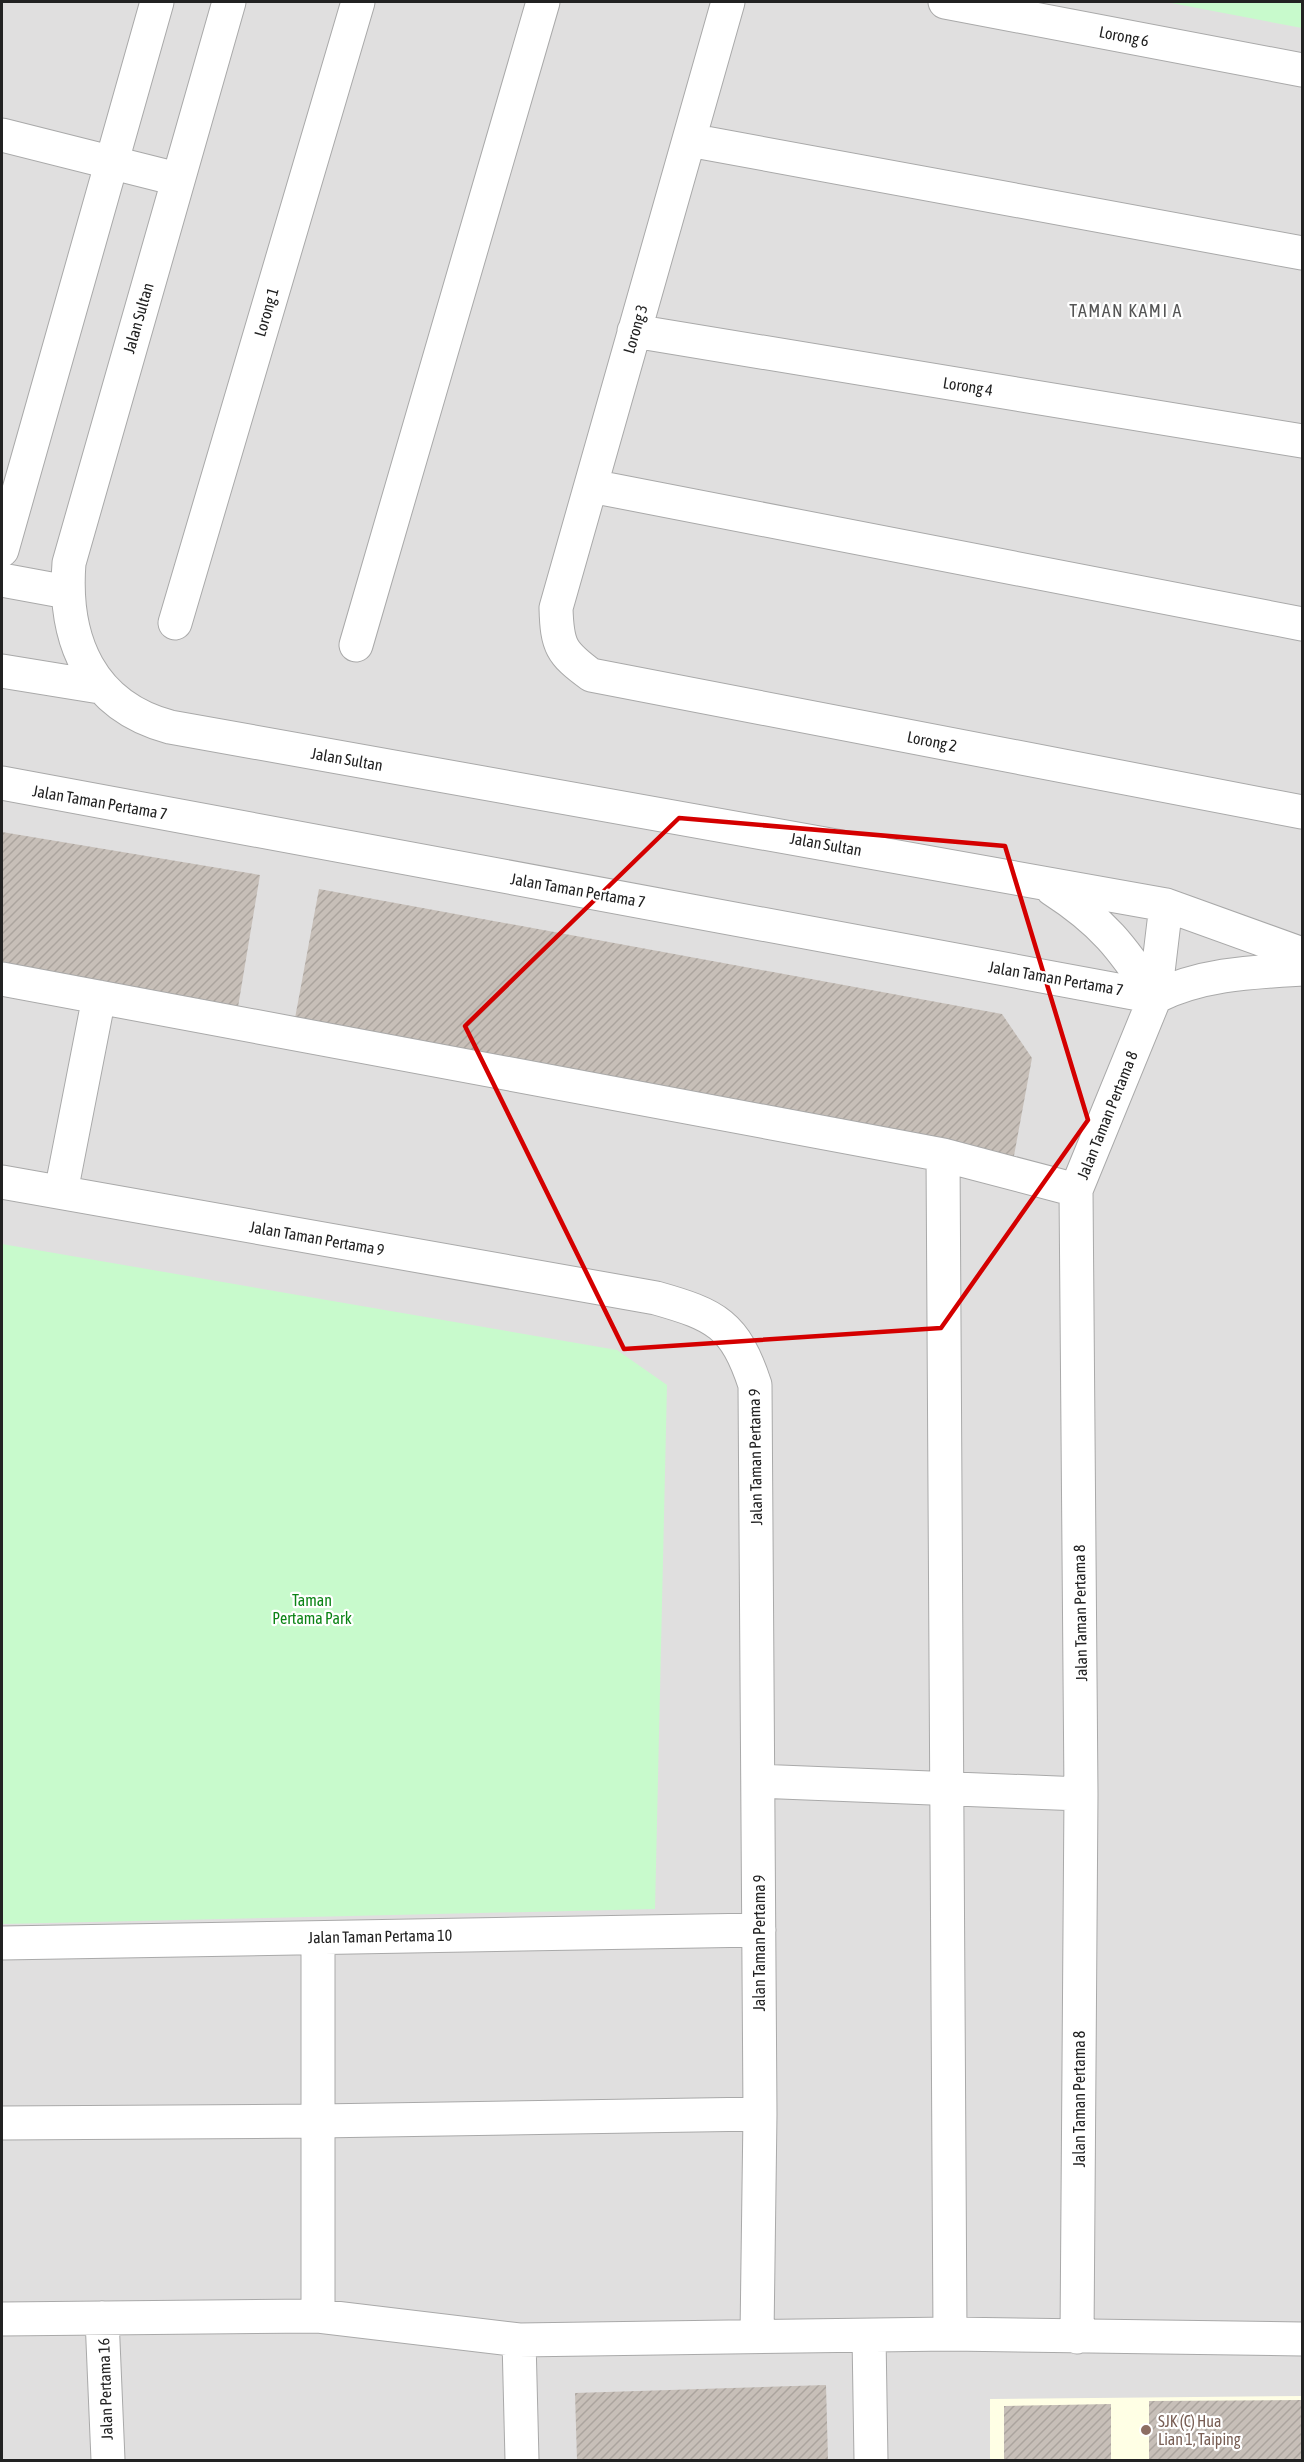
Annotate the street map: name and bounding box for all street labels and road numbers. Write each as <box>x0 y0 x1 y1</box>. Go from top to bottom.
street label: Lorong 6 <box>1097 22 1150 51</box>
street label: Jalan Sultan <box>119 281 157 355</box>
street label: Lorong 1 <box>250 285 283 339</box>
street label: Lorong 3 <box>619 302 652 356</box>
street label: Lorong 4 <box>942 373 994 400</box>
street label: Lorong 2 <box>905 727 958 756</box>
street label: Jalan Sultan <box>310 744 384 774</box>
street label: Jalan Taman Pertama 7 <box>31 781 169 823</box>
street label: Jalan Sultan <box>789 829 863 859</box>
street label: Jalan Taman Pertama 7 <box>509 869 647 911</box>
street label: Jalan Taman Pertama 7 <box>987 957 1125 999</box>
street label: Jalan Taman Pertama 8 <box>1073 1048 1141 1182</box>
street label: Jalan Taman Pertama 9 <box>248 1217 386 1259</box>
street label: Jalan Taman Pertama 9 <box>745 1389 765 1525</box>
street label: Jalan Taman Pertama 8 <box>1070 1545 1090 1681</box>
street label: Jalan Taman Pertama 9 <box>750 1875 768 2011</box>
street label: Jalan Taman Pertama 10 <box>308 1926 452 1946</box>
street label: Jalan Taman Pertama 8 <box>1070 2031 1088 2167</box>
street label: Jalan Pertama 16 <box>94 2338 116 2440</box>

